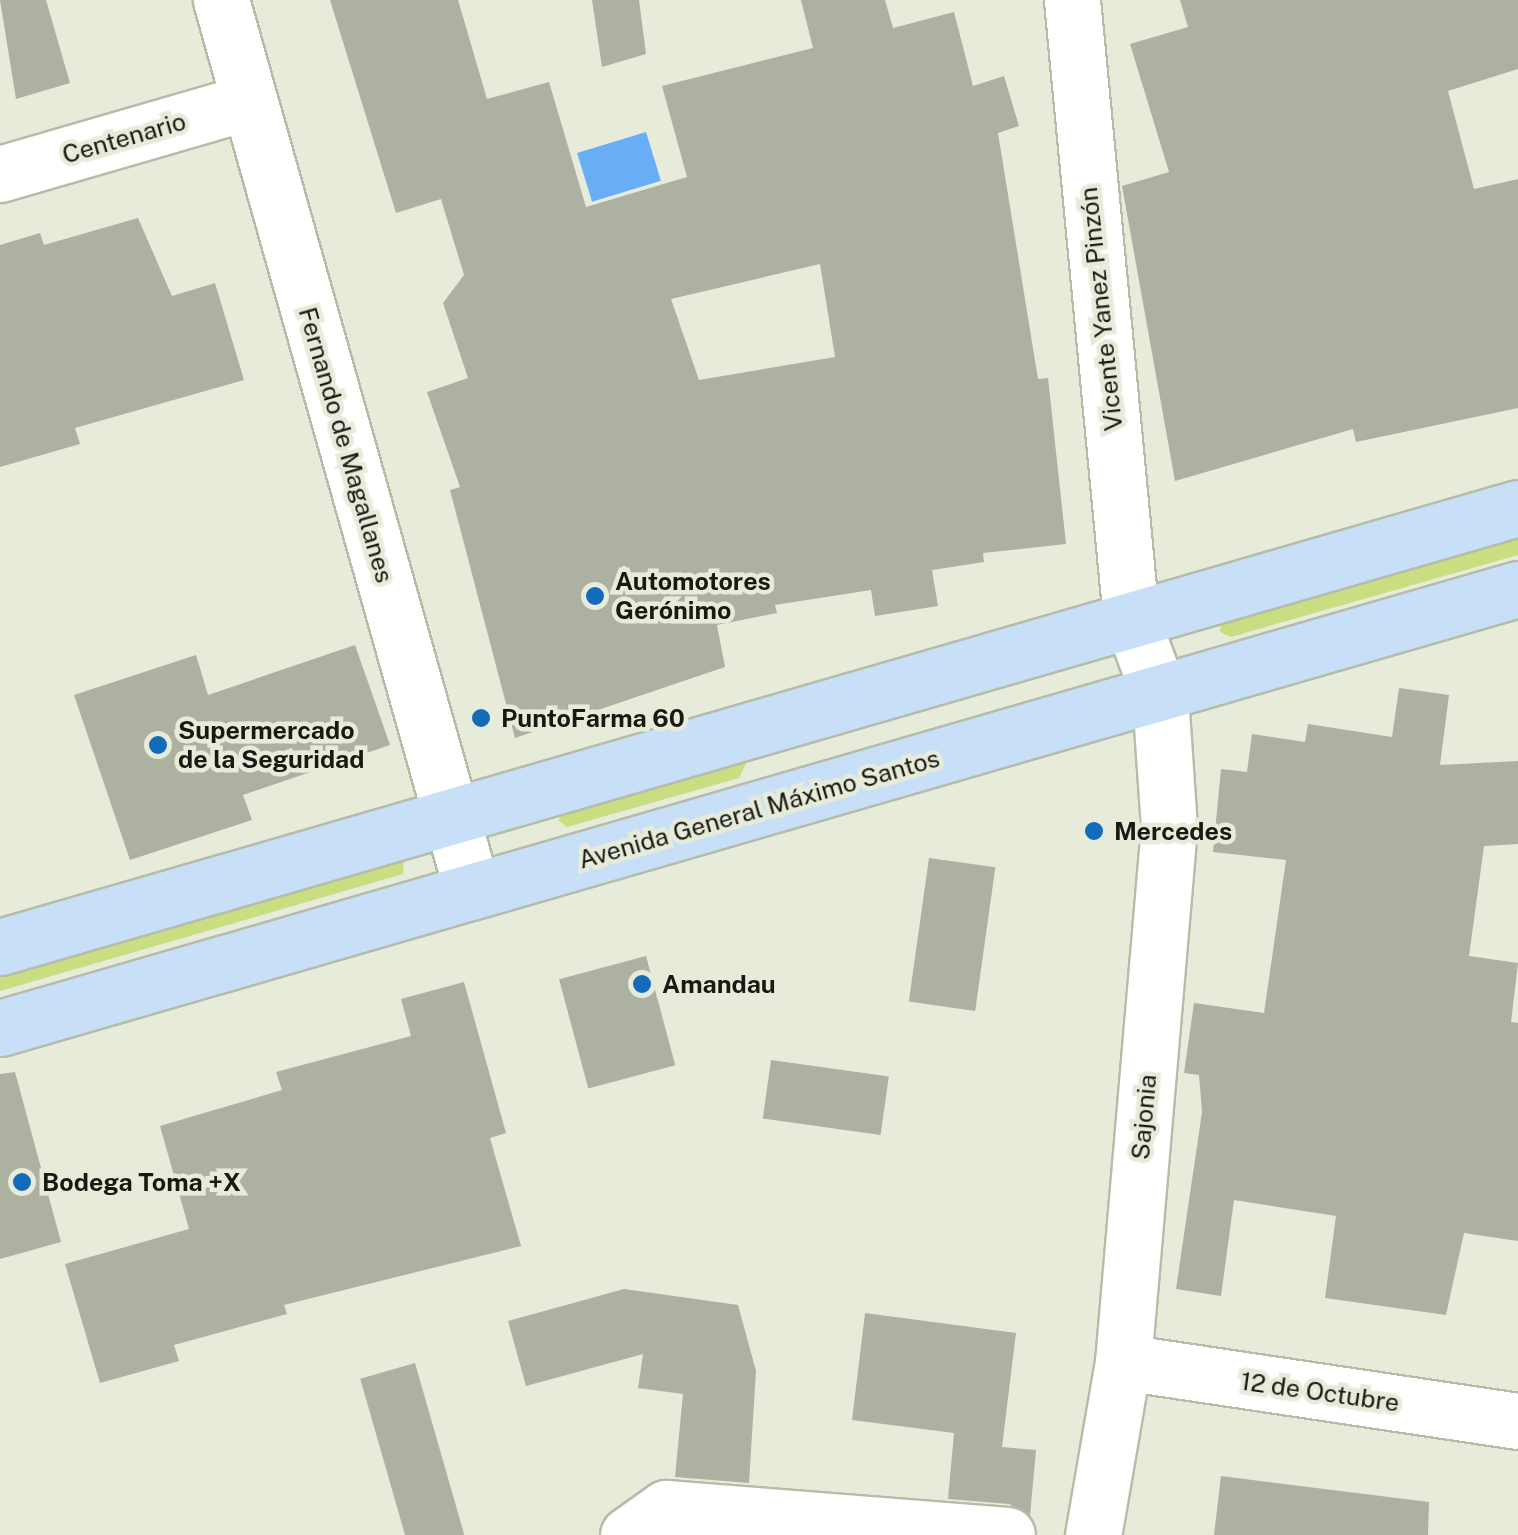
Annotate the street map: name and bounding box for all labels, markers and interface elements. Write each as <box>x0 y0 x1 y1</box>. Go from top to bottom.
street label: Centenario <box>59 106 189 170</box>
street label: Vicente Yanez Pinzón <box>1073 186 1129 432</box>
street label: Fernando de Magallanes <box>292 303 400 587</box>
place label: Automotores Gerónimo <box>615 567 771 626</box>
marker: Automotores Gerónimo <box>584 585 606 607</box>
place label: PuntoFarma 60 <box>501 703 685 733</box>
marker: PuntoFarma 60 <box>470 707 492 729</box>
place label: Supermercado de la Seguridad <box>178 716 365 775</box>
marker: Supermercado de la Seguridad <box>147 734 169 756</box>
street label: Avenida General Máximo Santos <box>575 743 943 875</box>
place label: Mercedes <box>1114 816 1232 846</box>
marker: Mercedes <box>1083 820 1105 842</box>
place label: Amandau <box>662 969 776 999</box>
marker: Amandau <box>631 973 653 995</box>
street label: Sajonia <box>1125 1073 1163 1161</box>
place label: Bodega Toma +X <box>42 1167 241 1197</box>
marker: Bodega Toma +X <box>11 1171 33 1193</box>
street label: 12 de Octubre <box>1238 1366 1402 1418</box>

